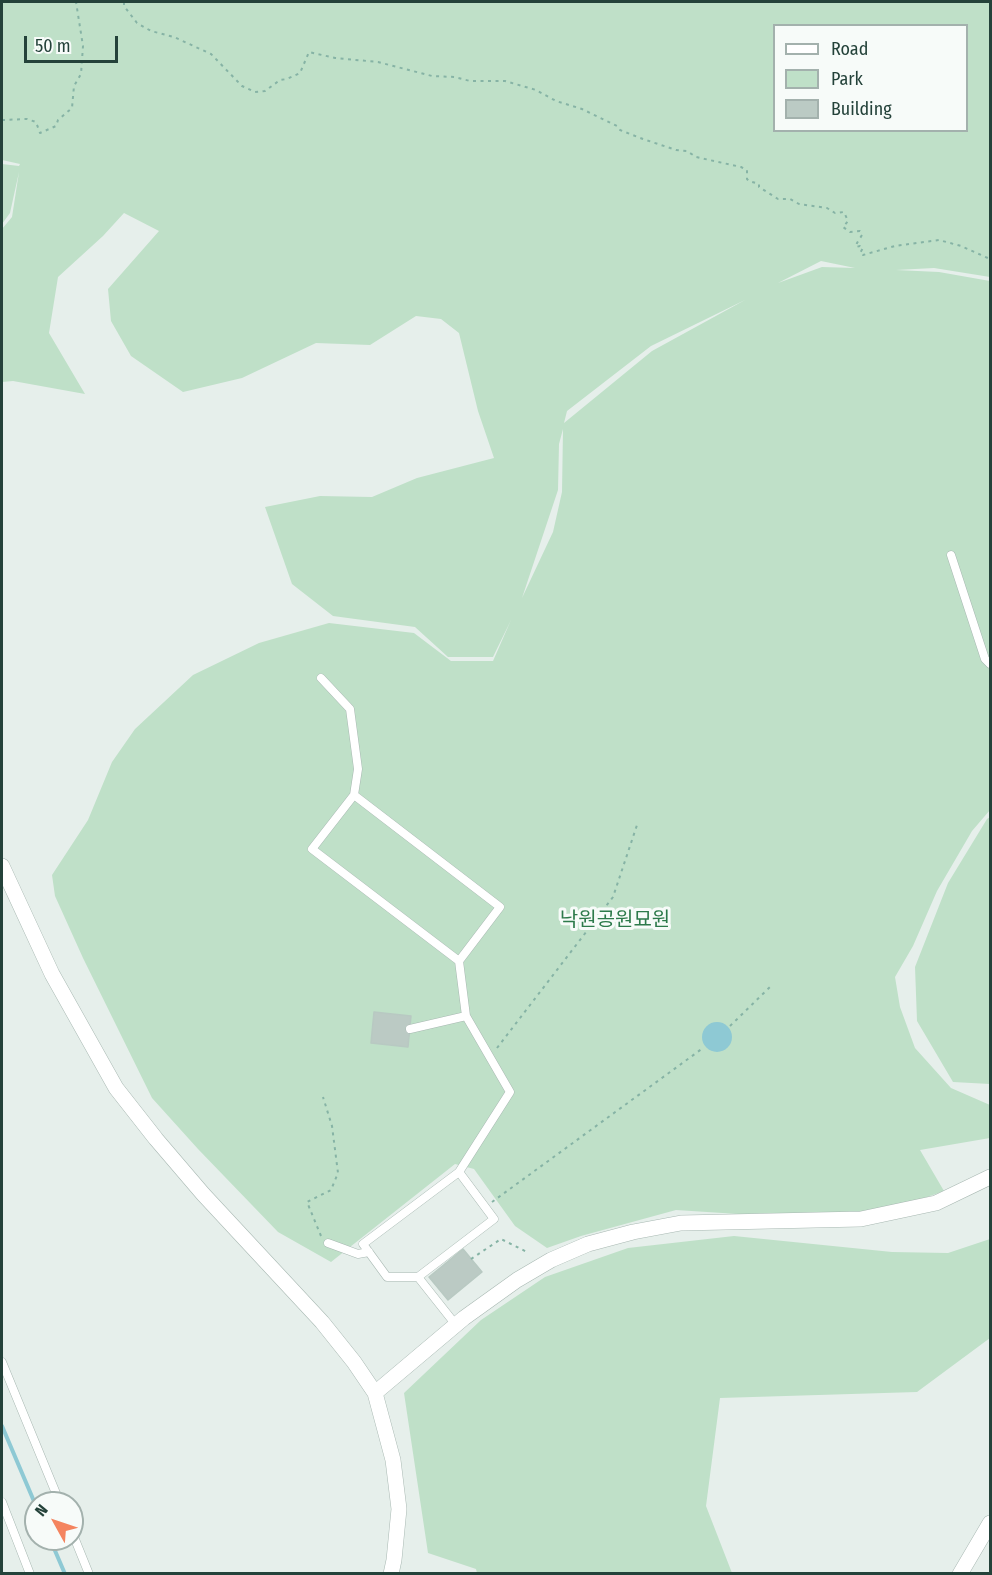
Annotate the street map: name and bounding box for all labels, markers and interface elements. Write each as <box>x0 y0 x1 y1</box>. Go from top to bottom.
scale bar <box>27 24 122 62</box>
legend <box>773 24 968 132</box>
text: 50 m <box>35 35 71 57</box>
text: Road <box>831 38 868 60</box>
text: Park <box>831 68 863 90</box>
text: Building <box>831 98 892 120</box>
park label: 낙원공원묘원 <box>560 908 670 932</box>
north arrow <box>24 1491 84 1551</box>
text: N <box>31 1501 52 1520</box>

